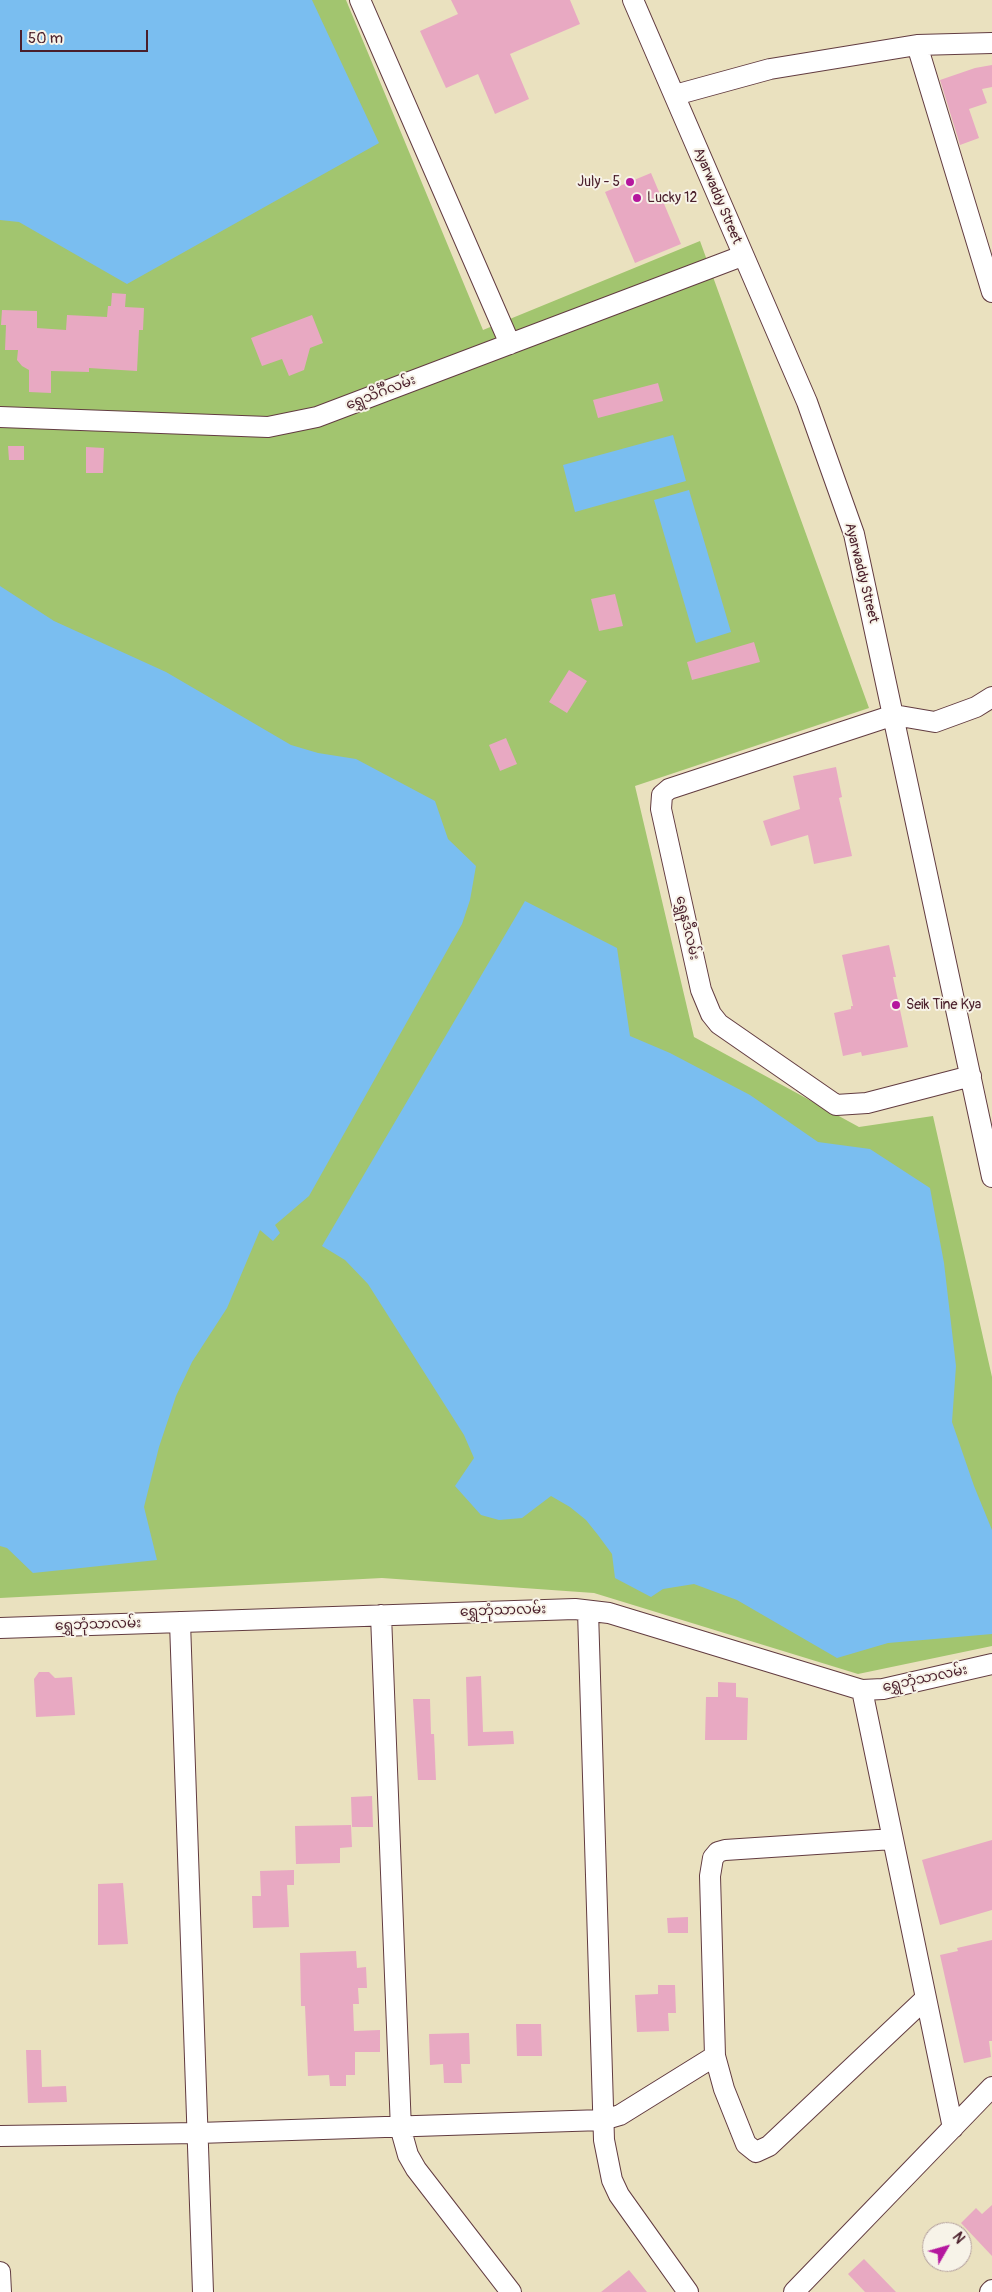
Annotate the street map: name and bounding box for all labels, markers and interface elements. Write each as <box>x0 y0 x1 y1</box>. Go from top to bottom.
scale bar <box>22 20 150 52</box>
text: 50 m <box>28 29 63 48</box>
street label: Ayarwaddy Street <box>689 145 745 247</box>
place label: July - 5 <box>577 174 620 190</box>
marker: July - 5 <box>624 176 636 188</box>
place label: Lucky 12 <box>647 190 697 206</box>
marker: Lucky 12 <box>631 192 643 204</box>
street label: ရွှေသိင်္ဂီလမ်း <box>344 372 418 414</box>
street label: Ayarwaddy Street <box>840 521 882 625</box>
street label: ရွှေနဒီလမ်း <box>671 894 703 962</box>
place label: Seik Tine Kya <box>906 997 981 1013</box>
marker: Seik Tine Kya <box>890 999 902 1011</box>
street label: ရွှေဘုံသာလမ်း <box>460 1601 546 1621</box>
street label: ရွှေဘုံသာလမ်း <box>55 1615 141 1635</box>
street label: ရွှေဘုံသာလမ်း <box>881 1662 969 1696</box>
north arrow <box>922 2222 972 2272</box>
text: N <box>949 2229 968 2247</box>

